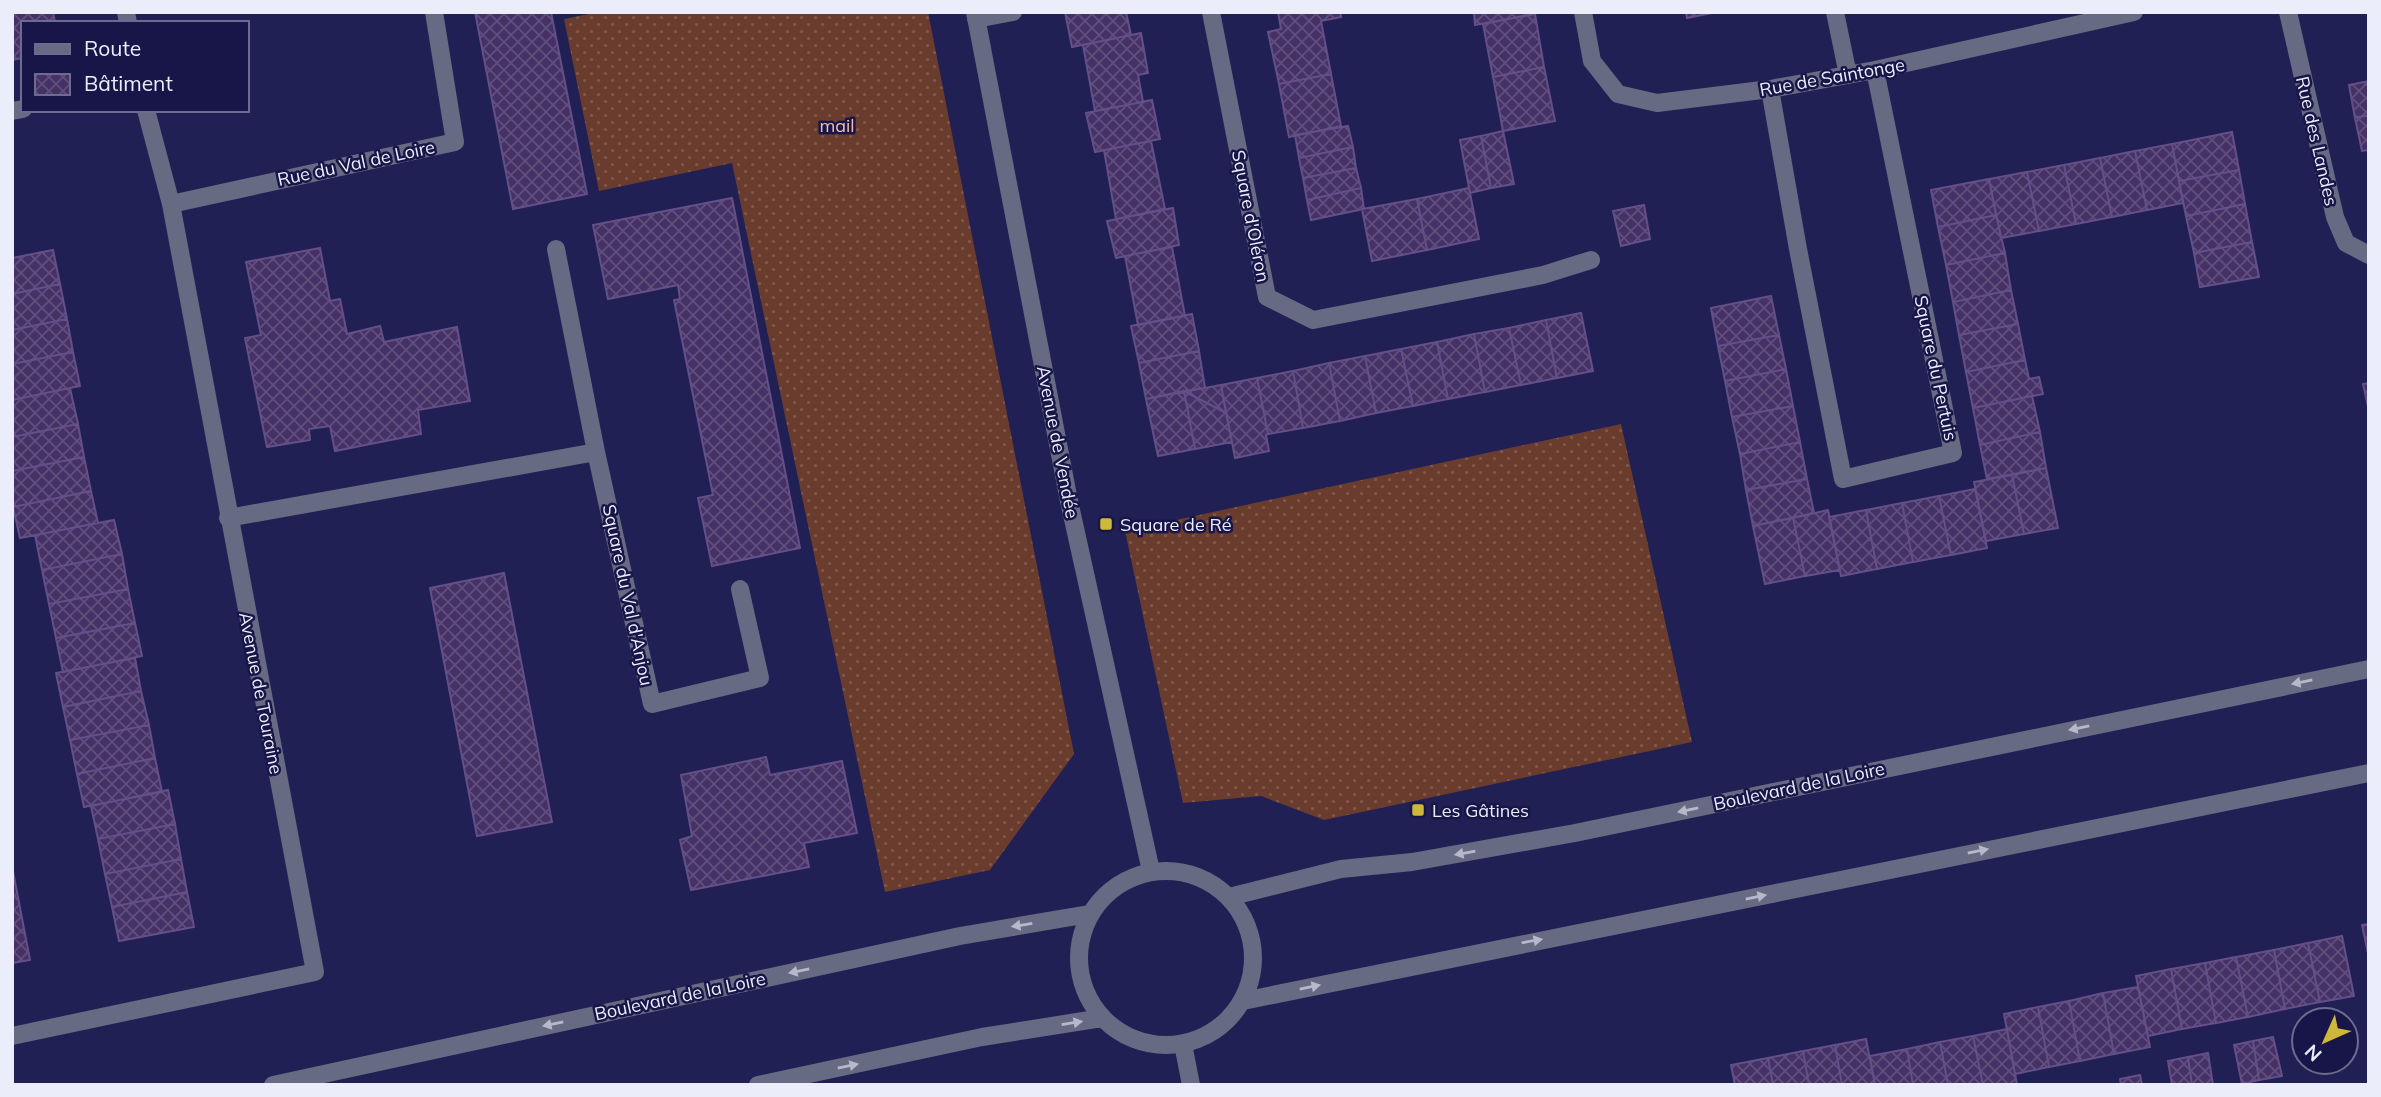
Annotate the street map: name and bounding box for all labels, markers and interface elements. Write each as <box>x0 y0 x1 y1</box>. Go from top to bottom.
legend <box>21 21 248 112</box>
text: Route <box>84 35 141 61</box>
street label: Rue de Saintonge <box>1758 53 1906 101</box>
text: Bâtiment <box>84 70 173 96</box>
street label: Rue des Landes <box>2291 74 2343 208</box>
park label: mail <box>819 114 855 137</box>
street label: Rue du Val de Loire <box>275 135 437 191</box>
street label: Square d'Oléron <box>1227 148 1275 284</box>
street label: Square du Pertuis <box>1909 293 1963 443</box>
street label: Avenue de Vendée <box>1032 364 1084 520</box>
street label: Square du Val d'Anjou <box>598 502 658 688</box>
place label: Square de Ré <box>1120 513 1231 536</box>
marker: Square de Ré <box>1098 516 1114 532</box>
street label: Avenue de Touraine <box>234 610 288 776</box>
one-way arrow <box>2291 677 2313 688</box>
one-way arrow <box>2068 723 2090 734</box>
street label: Boulevard de la Loire <box>1711 757 1887 815</box>
place label: Les Gâtines <box>1432 799 1529 822</box>
marker: Les Gâtines <box>1410 802 1426 818</box>
one-way arrow <box>1677 804 1699 815</box>
one-way arrow <box>1967 846 1989 857</box>
one-way arrow <box>1454 848 1476 859</box>
one-way arrow <box>1745 891 1767 902</box>
one-way arrow <box>1011 920 1033 931</box>
one-way arrow <box>1521 935 1543 946</box>
one-way arrow <box>788 965 810 976</box>
street label: Boulevard de la Loire <box>592 967 768 1025</box>
one-way arrow <box>1299 982 1321 993</box>
north arrow <box>2290 1006 2360 1076</box>
one-way arrow <box>1061 1017 1083 1028</box>
one-way arrow <box>541 1019 563 1030</box>
text: N <box>2299 1039 2327 1067</box>
one-way arrow <box>838 1060 860 1071</box>

